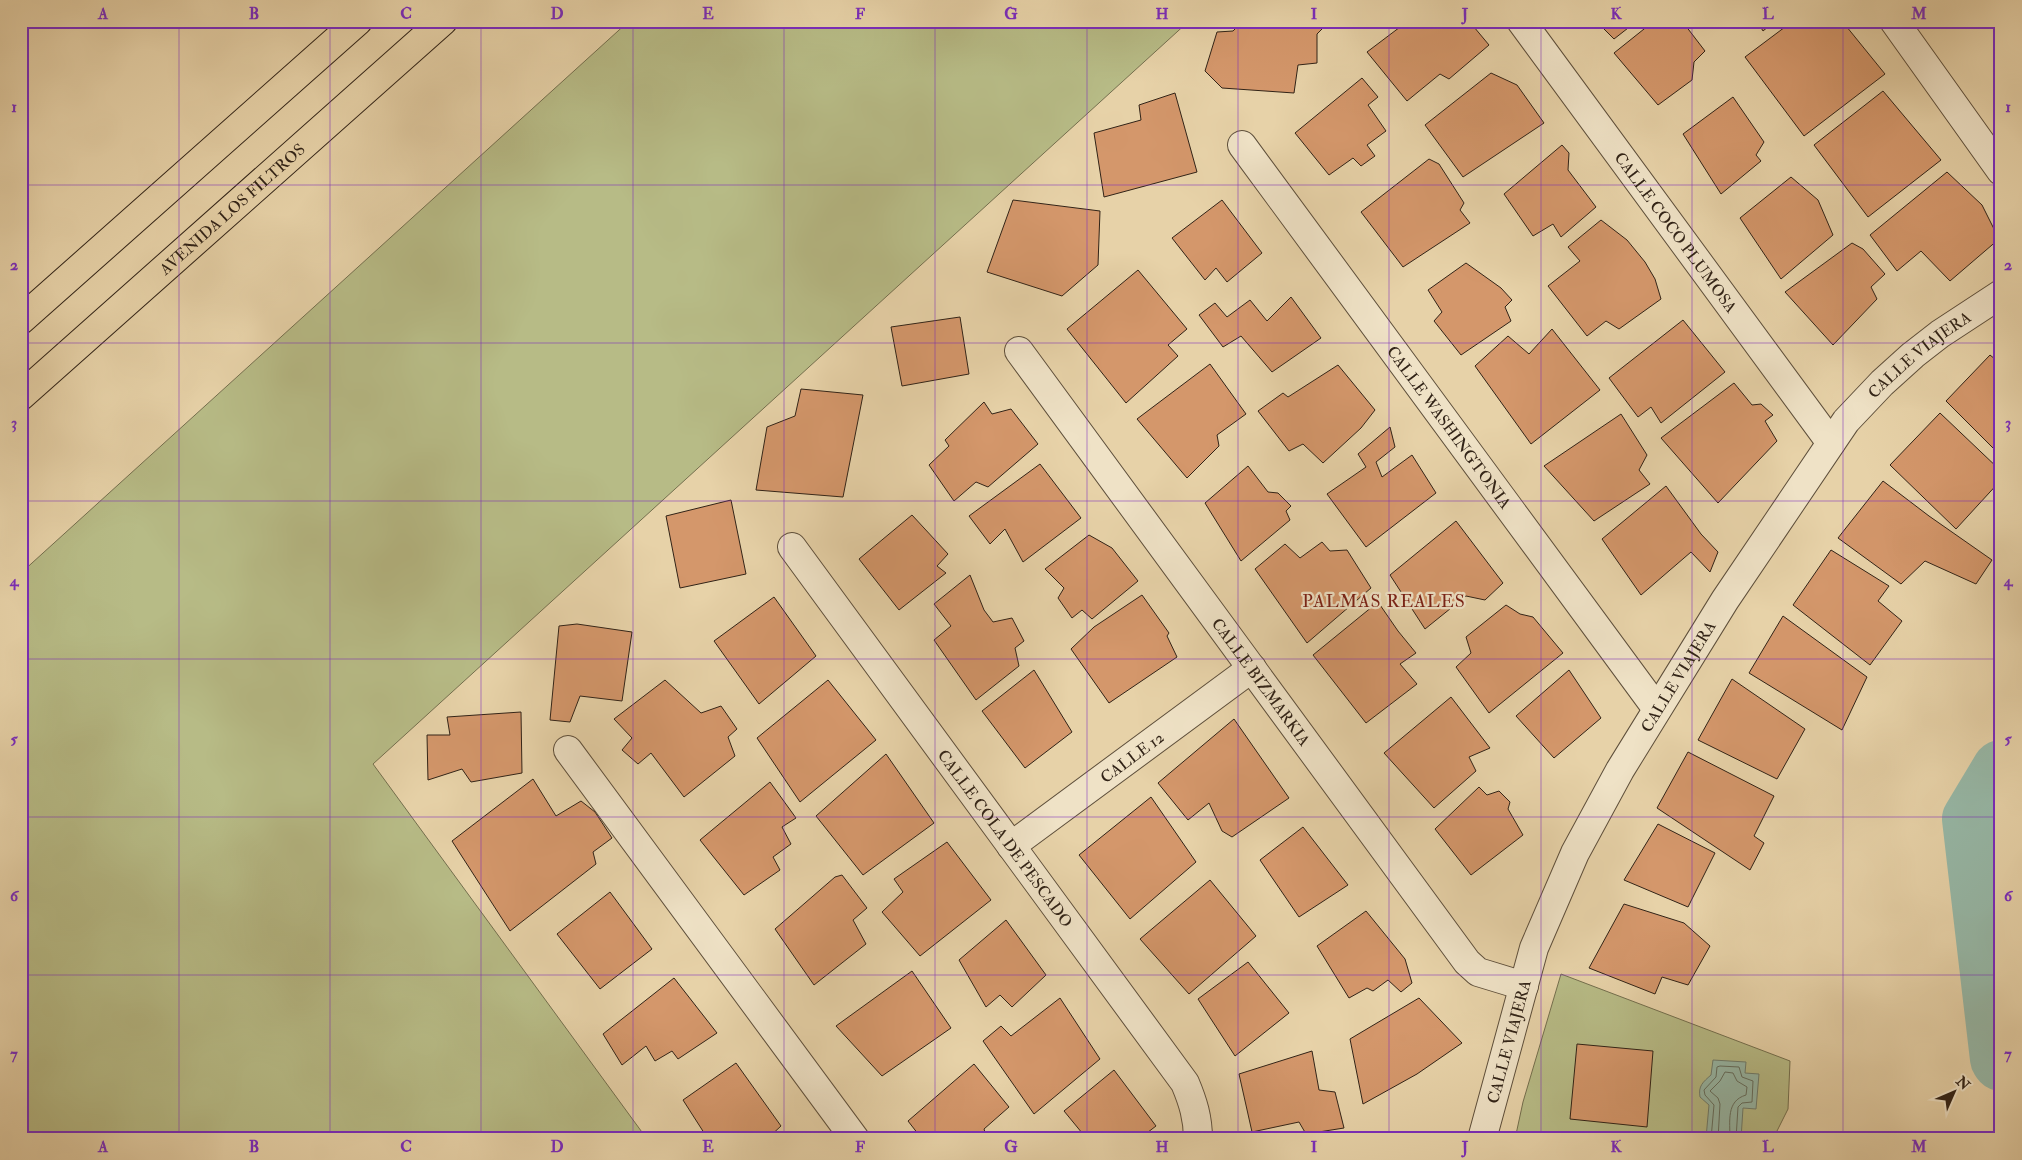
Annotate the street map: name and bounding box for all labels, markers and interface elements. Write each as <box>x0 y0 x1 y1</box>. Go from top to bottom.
text: A <box>97 4 109 24</box>
text: B <box>249 4 259 24</box>
text: C <box>400 4 412 24</box>
text: D <box>550 4 564 24</box>
text: E <box>702 4 714 24</box>
text: F <box>855 4 865 24</box>
text: G <box>1004 4 1018 24</box>
text: H <box>1155 4 1169 24</box>
text: I <box>1311 4 1318 24</box>
text: J <box>1461 4 1469 25</box>
text: K <box>1610 4 1622 24</box>
text: L <box>1762 4 1774 24</box>
text: M <box>1910 4 1927 24</box>
text: 1 <box>11 97 17 117</box>
text: 1 <box>2005 97 2011 117</box>
street label: AVENIDA LOS FILTROS <box>155 139 309 280</box>
street label: CALLE COCO PLUMOSA <box>1610 148 1741 317</box>
text: 2 <box>10 255 18 275</box>
text: 2 <box>2004 255 2012 275</box>
street label: CALLE VIAJERA <box>1864 308 1975 403</box>
street label: CALLE WASHINGTONIA <box>1382 342 1515 513</box>
text: 3 <box>11 413 17 433</box>
text: 3 <box>2005 413 2011 433</box>
text: 4 <box>9 571 20 591</box>
text: 4 <box>2003 571 2014 591</box>
district label: PALMAS REALES <box>1302 590 1466 613</box>
street label: CALLE BIZMARKIA <box>1207 614 1314 750</box>
street label: CALLE VIAJERA <box>1637 617 1721 736</box>
street label: CALLE 12 <box>1097 728 1168 788</box>
text: 5 <box>10 729 18 749</box>
text: 5 <box>2004 729 2012 749</box>
street label: CALLE COLA DE PESCADO <box>933 746 1076 932</box>
text: 6 <box>10 886 20 906</box>
text: 6 <box>2004 886 2014 906</box>
street label: CALLE VIAJERA <box>1483 978 1536 1106</box>
text: 7 <box>10 1044 18 1064</box>
text: 7 <box>2004 1044 2012 1064</box>
north arrow <box>1930 1068 1980 1118</box>
text: N <box>1952 1072 1974 1094</box>
text: A <box>97 1137 109 1157</box>
text: B <box>249 1137 259 1157</box>
text: C <box>400 1137 412 1157</box>
text: D <box>550 1137 564 1157</box>
text: E <box>702 1137 714 1157</box>
text: F <box>855 1137 865 1157</box>
text: G <box>1004 1137 1018 1157</box>
text: H <box>1155 1137 1169 1157</box>
text: I <box>1311 1137 1318 1157</box>
text: J <box>1461 1137 1469 1158</box>
text: K <box>1610 1137 1622 1157</box>
text: L <box>1762 1137 1774 1157</box>
text: M <box>1910 1137 1927 1157</box>

